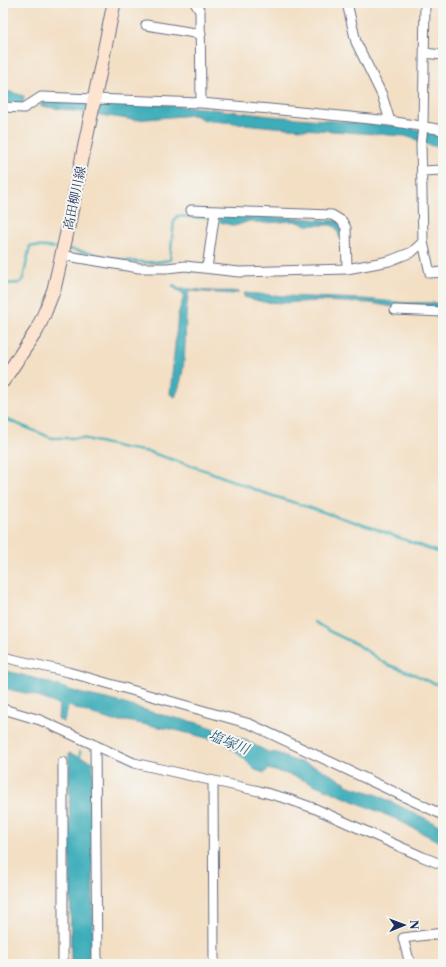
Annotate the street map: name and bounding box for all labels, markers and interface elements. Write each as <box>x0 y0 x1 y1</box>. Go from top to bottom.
street label: 高田柳川線 <box>59 165 89 231</box>
water label: 塩塚川 <box>206 726 254 759</box>
north arrow <box>384 905 424 945</box>
text: N <box>407 920 421 930</box>

